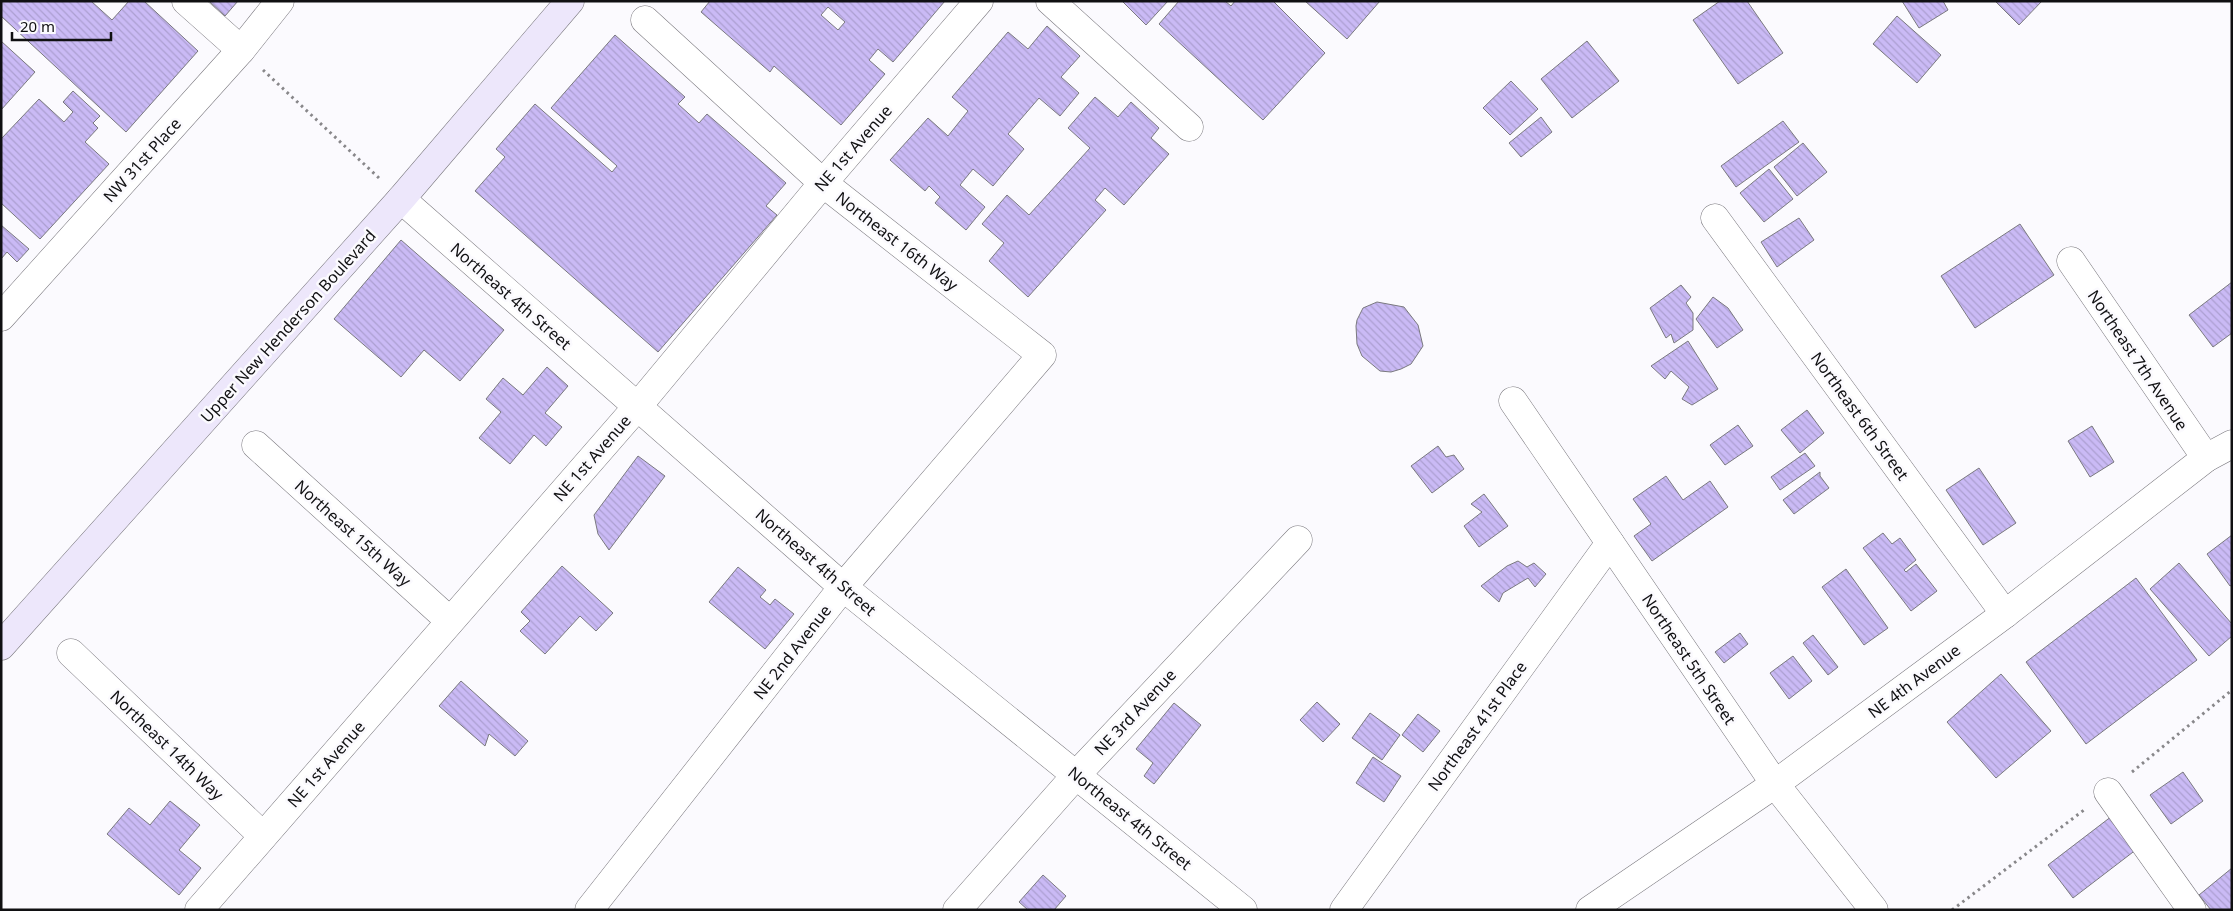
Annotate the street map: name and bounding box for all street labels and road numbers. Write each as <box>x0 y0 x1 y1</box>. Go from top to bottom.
street label: NE 1st Avenue <box>809 100 897 196</box>
street label: NW 31st Place <box>98 113 186 207</box>
street label: Northeast 16th Way <box>831 186 963 296</box>
street label: Upper New Henderson Boulevard <box>195 225 381 427</box>
street label: Northeast 4th Street <box>446 237 576 355</box>
street label: Northeast 7th Avenue <box>2083 286 2193 434</box>
street label: Northeast 6th Street <box>1806 347 1914 485</box>
street label: NE 1st Avenue <box>548 410 636 506</box>
street label: Northeast 15th Way <box>290 475 417 592</box>
street label: Northeast 4th Street <box>751 503 881 621</box>
street label: Northeast 5th Street <box>1637 589 1741 729</box>
street label: NE 2nd Avenue <box>748 600 836 704</box>
street label: NE 4th Avenue <box>1863 639 1965 723</box>
street label: Northeast 41st Place <box>1423 657 1531 795</box>
street label: NE 3rd Avenue <box>1089 664 1181 760</box>
street label: Northeast 14th Way <box>106 685 229 805</box>
street label: NE 1st Avenue <box>282 716 370 812</box>
street label: Northeast 4th Street <box>1063 761 1197 875</box>

